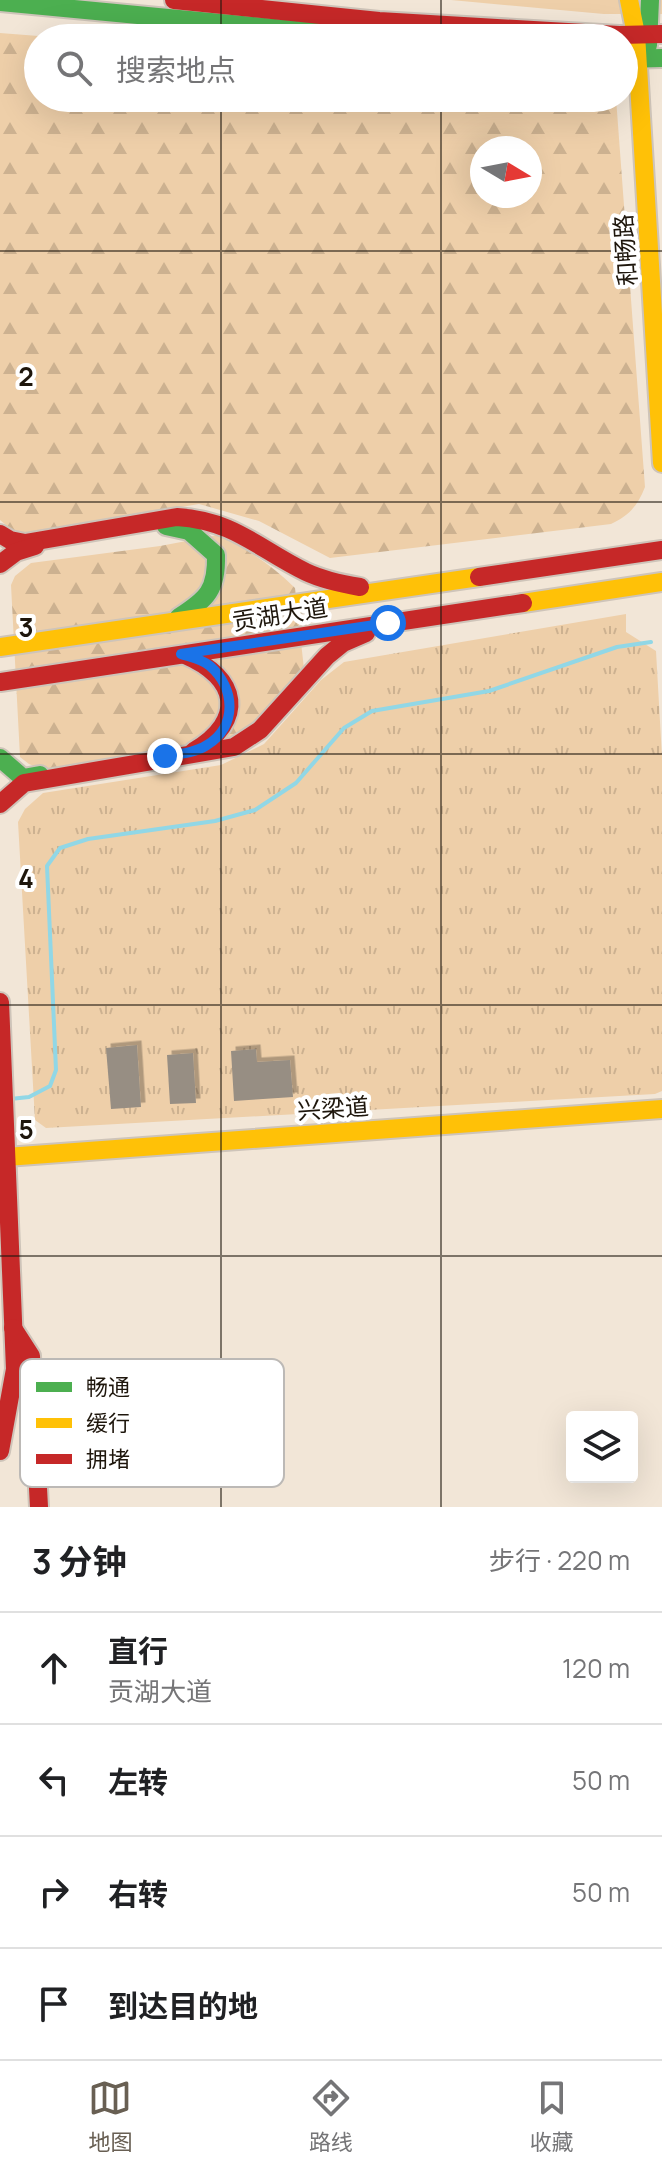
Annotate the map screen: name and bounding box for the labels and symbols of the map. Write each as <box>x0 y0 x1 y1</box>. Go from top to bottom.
north arrow <box>470 136 542 208</box>
street label: 和畅路 <box>606 213 643 287</box>
text: 2 <box>18 358 34 394</box>
street label: 贡湖大道 <box>230 590 330 637</box>
route start <box>370 605 406 641</box>
text: 3 <box>18 609 34 645</box>
route end <box>147 738 183 774</box>
text: 4 <box>18 860 34 896</box>
street label: 兴梁道 <box>296 1089 370 1126</box>
text: 5 <box>18 1111 34 1147</box>
legend <box>20 1359 284 1487</box>
text: 畅通 <box>86 1372 130 1402</box>
text: 缓行 <box>86 1408 130 1438</box>
text: 拥堵 <box>86 1444 130 1474</box>

